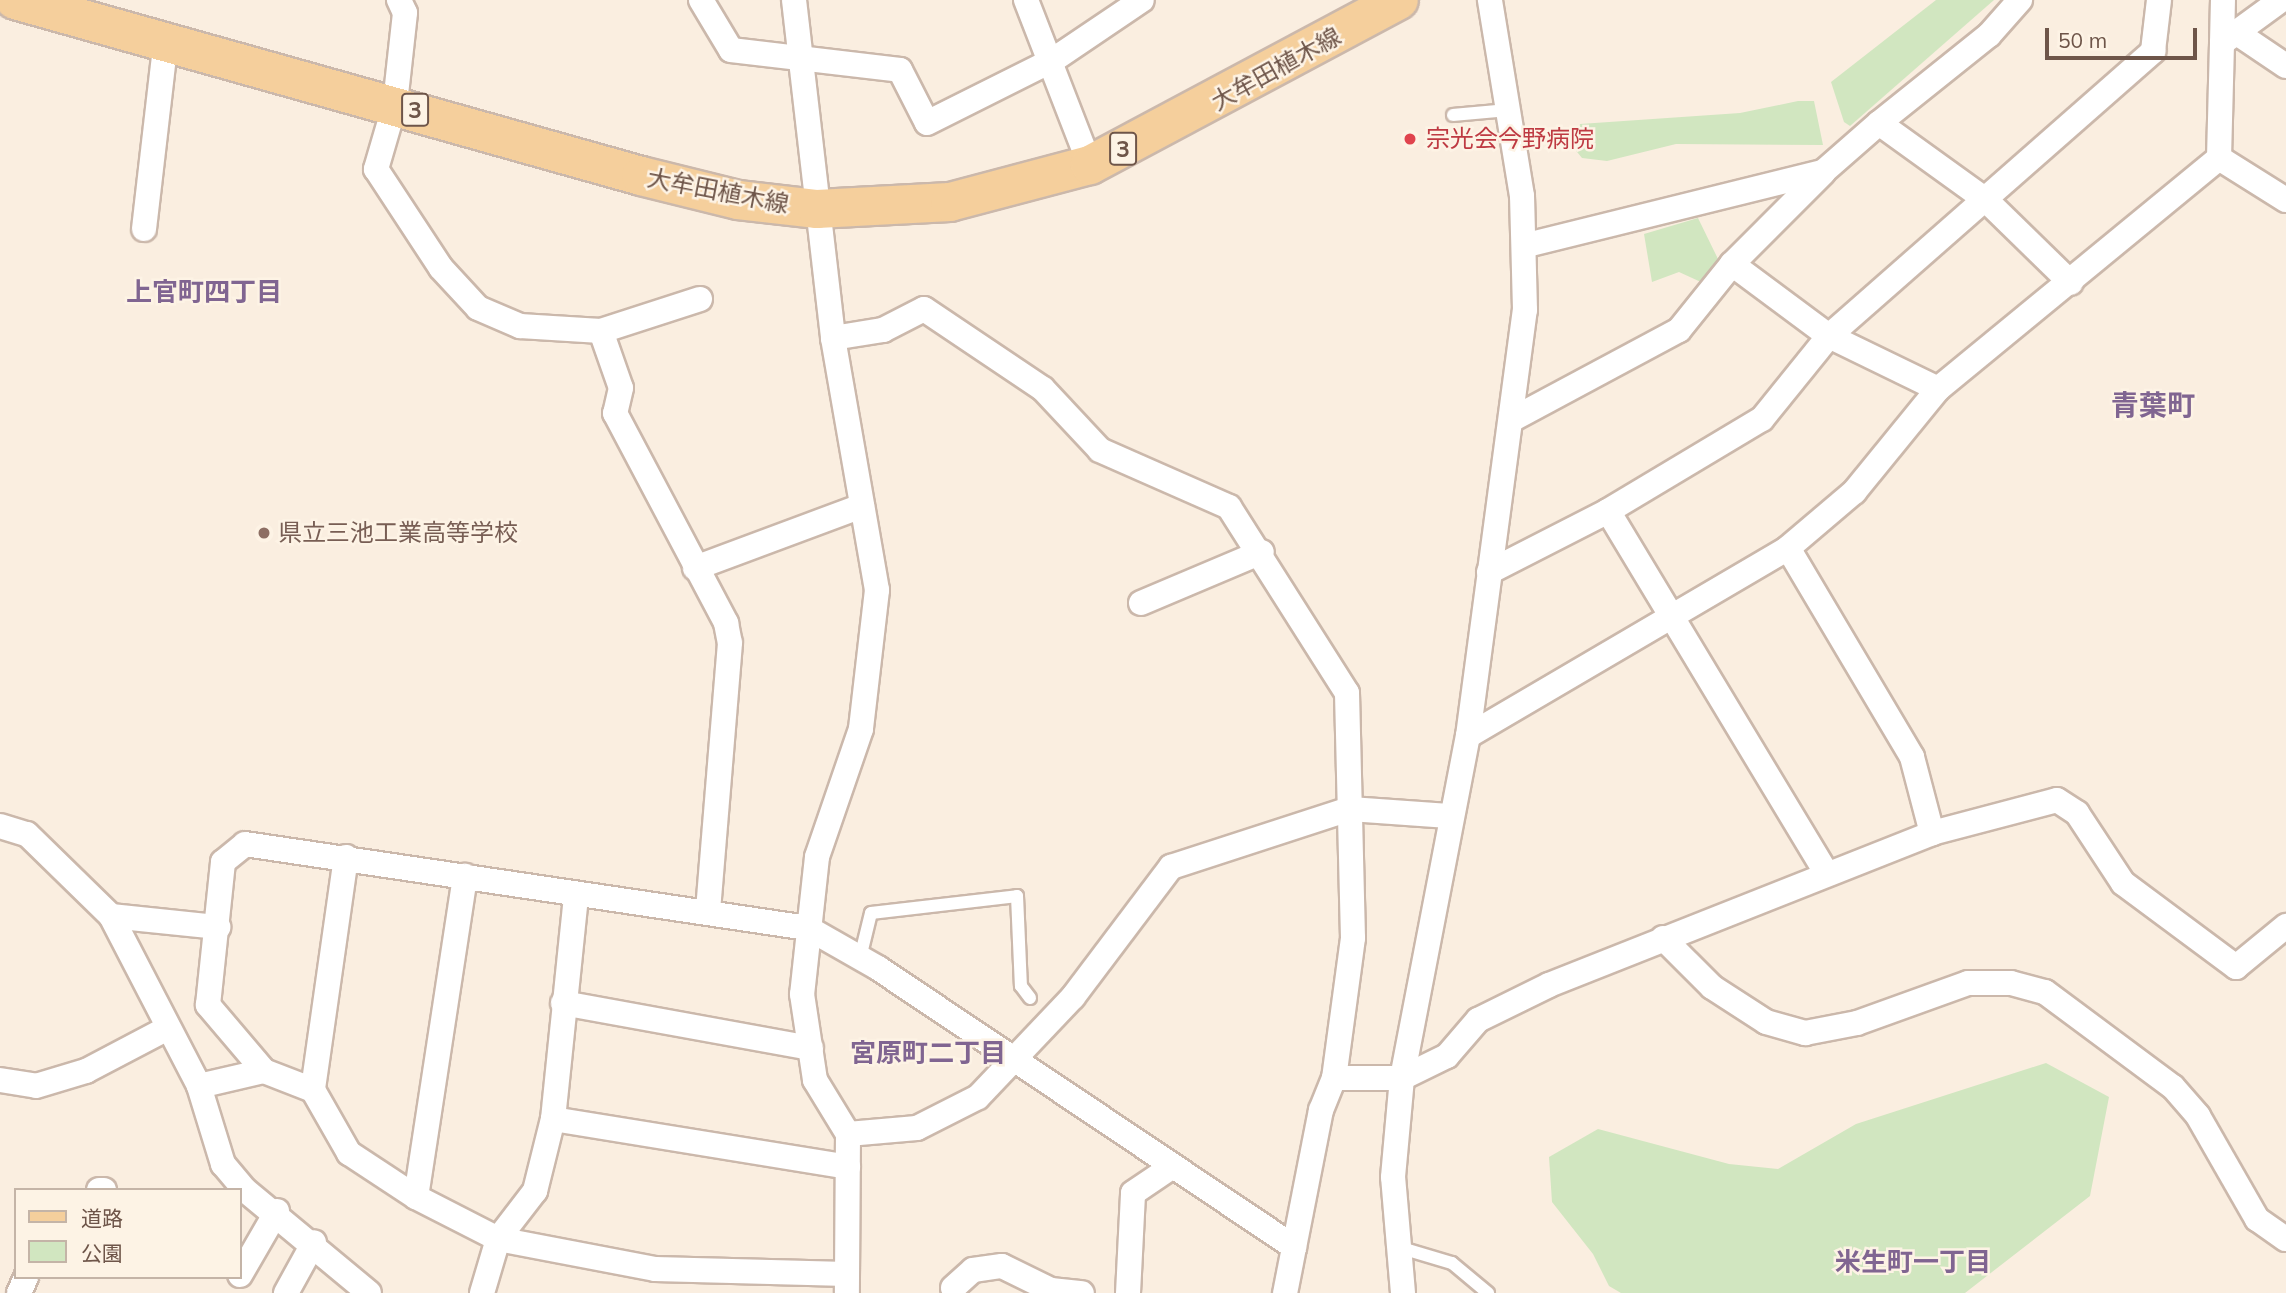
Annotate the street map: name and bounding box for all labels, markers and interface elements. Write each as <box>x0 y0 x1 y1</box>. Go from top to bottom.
scale bar <box>2048 14 2200 58</box>
street label: 大牟田植木線 <box>1206 21 1346 117</box>
text: 50 m <box>2058 27 2107 53</box>
road number: 3 <box>401 90 429 130</box>
place label: 宗光会今野病院 <box>1426 125 1594 153</box>
marker: 宗光会今野病院 <box>1400 129 1420 149</box>
road number: 3 <box>1109 130 1137 168</box>
street label: 大牟田植木線 <box>645 163 791 219</box>
district label: 上官町四丁目 <box>126 276 282 308</box>
district label: 青葉町 <box>2111 388 2195 422</box>
place label: 県立三池工業高等学校 <box>278 519 518 547</box>
marker: 県立三池工業高等学校 <box>256 525 272 541</box>
district label: 宮原町二丁目 <box>850 1037 1006 1069</box>
legend <box>14 1188 242 1279</box>
text: 道路 <box>81 1205 123 1231</box>
text: 公園 <box>81 1240 123 1266</box>
district label: 米生町一丁目 <box>1835 1246 1991 1278</box>

